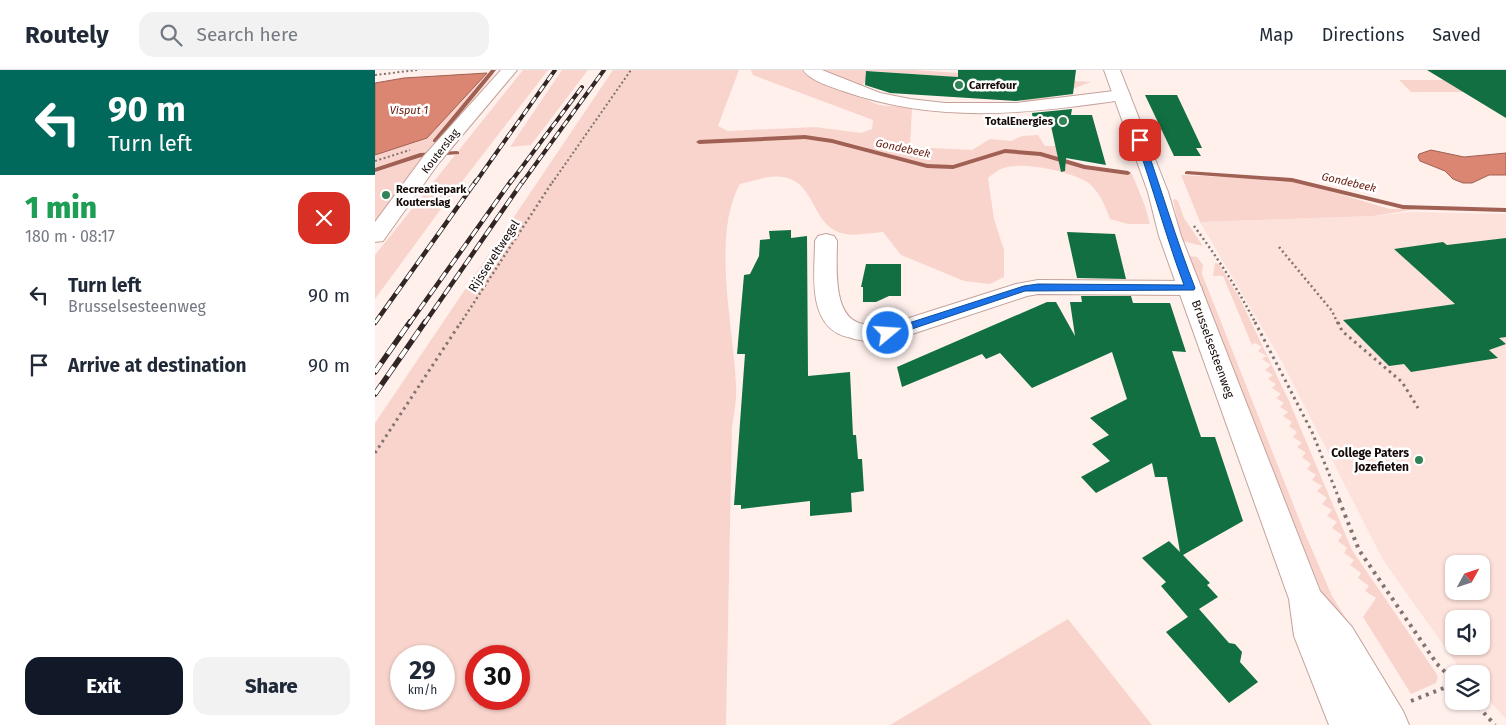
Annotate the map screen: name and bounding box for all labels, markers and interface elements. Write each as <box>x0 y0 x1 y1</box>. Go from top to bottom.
search box <box>139 12 489 57</box>
text: Routely <box>25 21 109 49</box>
icon: search <box>157 21 185 49</box>
text: Search here <box>197 23 298 46</box>
text: Map <box>1259 24 1294 46</box>
text: Directions <box>1322 24 1404 46</box>
text: Saved <box>1432 24 1481 46</box>
marker: Carrefour <box>953 79 965 91</box>
place label: Carrefour <box>969 79 1017 92</box>
text: 90 m <box>108 88 186 130</box>
icon: left <box>25 90 90 155</box>
water label: Visput 1 <box>390 104 428 117</box>
place label: TotalEnergies <box>985 115 1054 128</box>
marker: TotalEnergies <box>1057 115 1069 127</box>
pin <box>1119 119 1161 161</box>
street label: Kouterslag <box>419 126 462 176</box>
icon: arrive <box>1126 126 1154 154</box>
text: Turn left <box>108 130 192 157</box>
water label: Gondebeek <box>874 136 931 161</box>
water label: Gondebeek <box>1320 170 1377 195</box>
place label: Recreatiepark Kouterslag <box>396 183 467 209</box>
marker: Recreatiepark Kouterslag <box>380 189 392 201</box>
text: 1 min <box>25 190 97 226</box>
button: close <box>298 192 350 244</box>
street label: Rijsseveltwegel <box>466 217 523 295</box>
text: 180 m · 08:17 <box>25 227 115 246</box>
text: Turn left <box>68 274 142 297</box>
icon: left <box>25 281 53 309</box>
text: 90 m <box>308 284 350 307</box>
text: Brusselsesteenweg <box>68 297 206 316</box>
street label: Brusselsesteenweg <box>1189 298 1238 401</box>
position arrow <box>861 306 913 358</box>
icon: arrive <box>25 351 53 379</box>
text: Arrive at destination <box>68 354 247 377</box>
text: 90 m <box>308 354 350 377</box>
place label: College Paters Jozefieten <box>1331 446 1409 474</box>
marker: College Paters Jozefieten <box>1413 454 1425 466</box>
north arrow <box>1445 555 1490 600</box>
map controls <box>1445 555 1490 710</box>
button: sound <box>1445 610 1490 655</box>
speed limit sign: 30 <box>465 645 530 710</box>
text: 29 <box>409 656 436 686</box>
button: Exit <box>25 657 183 715</box>
button: Share <box>193 657 350 715</box>
button: layers <box>1445 665 1490 710</box>
text: km/h <box>408 683 437 697</box>

